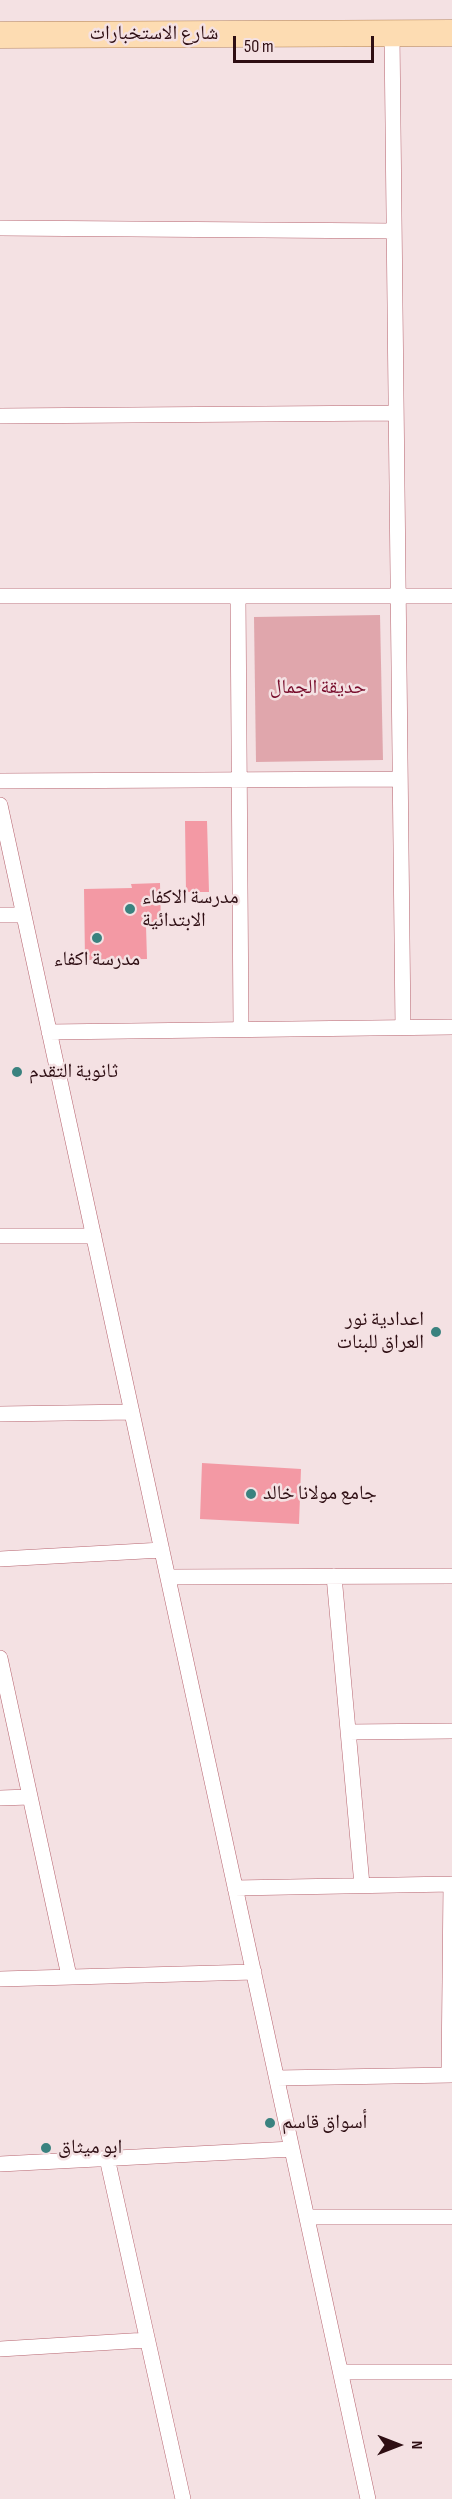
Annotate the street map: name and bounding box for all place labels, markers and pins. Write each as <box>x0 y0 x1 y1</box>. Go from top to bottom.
place label: مدرسة الاكفاء الابتدائية <box>142 886 239 933</box>
marker: مدرسة الاكفاء الابتدائية <box>123 902 137 916</box>
marker: مدرسة اكفاء <box>90 931 104 945</box>
place label: مدرسة اكفاء <box>54 948 140 972</box>
place label: ثانوية التقدم <box>29 1060 118 1084</box>
marker: ثانوية التقدم <box>10 1065 24 1079</box>
place label: اعدادية نور العراق للبنات <box>336 1308 424 1355</box>
marker: اعدادية نور العراق للبنات <box>429 1325 443 1339</box>
place label: جامع مولانا خالد <box>263 1482 377 1506</box>
marker: جامع مولانا خالد <box>244 1487 258 1501</box>
place label: أسواق قاسم <box>282 2111 367 2135</box>
marker: أسواق قاسم <box>263 2116 277 2130</box>
place label: ابو ميثاق <box>58 2136 122 2160</box>
marker: ابو ميثاق <box>39 2141 53 2155</box>

